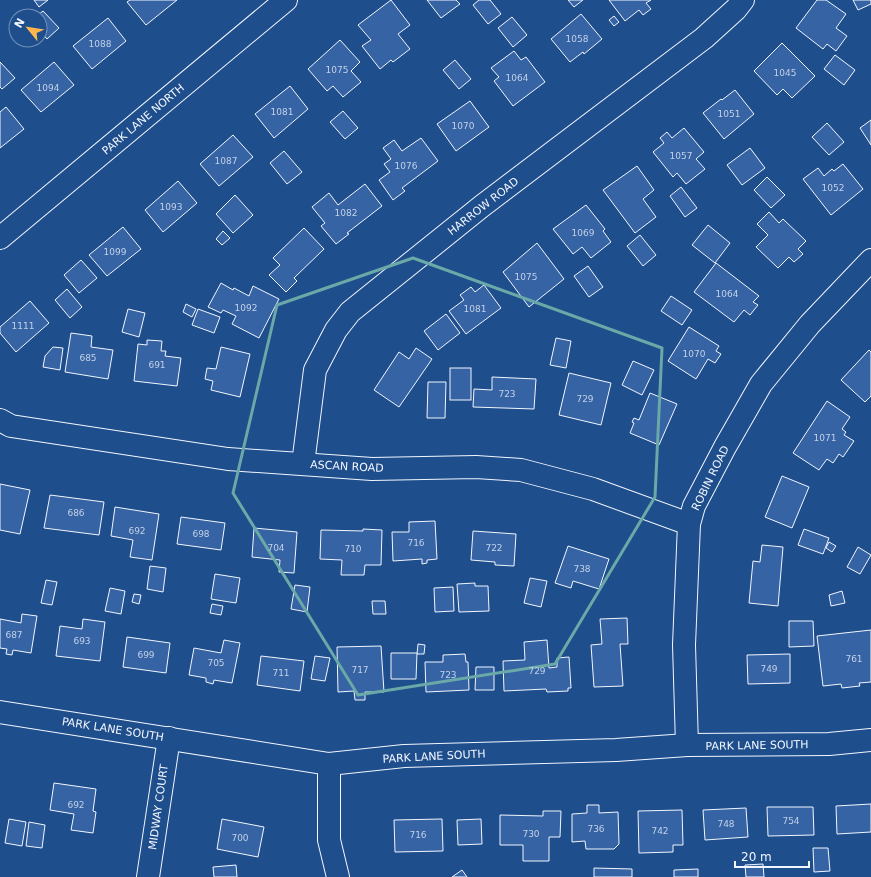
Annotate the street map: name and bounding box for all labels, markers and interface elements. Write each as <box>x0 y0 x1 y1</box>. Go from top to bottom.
north arrow <box>8 8 48 48</box>
text: N <box>12 16 28 30</box>
house number: 1058 <box>566 34 589 44</box>
house number: 1088 <box>89 39 112 49</box>
house number: 1075 <box>326 65 348 75</box>
house number: 1045 <box>774 68 796 78</box>
house number: 1064 <box>506 73 529 83</box>
street label: PARK LANE NORTH <box>100 81 187 158</box>
house number: 1094 <box>37 83 60 93</box>
house number: 1081 <box>271 107 293 117</box>
house number: 1051 <box>718 109 740 119</box>
house number: 1070 <box>452 121 475 131</box>
house number: 1057 <box>670 151 692 161</box>
house number: 1087 <box>215 156 237 166</box>
house number: 1076 <box>395 161 418 171</box>
street label: HARROW ROAD <box>445 175 521 238</box>
house number: 1052 <box>822 183 844 193</box>
house number: 1093 <box>160 202 182 212</box>
house number: 1082 <box>335 208 357 218</box>
house number: 1069 <box>572 228 595 238</box>
house number: 1099 <box>104 247 127 257</box>
house number: 1075 <box>515 272 537 282</box>
house number: 1064 <box>716 289 739 299</box>
house number: 1092 <box>235 303 257 313</box>
house number: 1081 <box>464 304 486 314</box>
house number: 1111 <box>12 321 34 331</box>
house number: 1070 <box>683 349 706 359</box>
house number: 685 <box>79 353 97 363</box>
house number: 691 <box>148 360 166 370</box>
house number: 723 <box>498 389 516 399</box>
house number: 729 <box>576 394 594 404</box>
house number: 1071 <box>814 433 836 443</box>
street label: ROBIN ROAD <box>689 443 732 513</box>
street label: ASCAN ROAD <box>310 458 384 475</box>
house number: 686 <box>67 508 85 518</box>
house number: 692 <box>128 526 146 536</box>
house number: 698 <box>192 529 210 539</box>
house number: 716 <box>407 538 425 548</box>
house number: 704 <box>267 543 285 553</box>
house number: 722 <box>485 543 503 553</box>
house number: 710 <box>344 544 362 554</box>
house number: 738 <box>573 564 591 574</box>
house number: 687 <box>5 630 23 640</box>
house number: 693 <box>73 636 91 646</box>
house number: 699 <box>137 650 155 660</box>
house number: 761 <box>845 654 863 664</box>
house number: 705 <box>207 658 225 668</box>
house number: 749 <box>760 664 778 674</box>
house number: 717 <box>351 665 369 675</box>
house number: 729 <box>528 666 546 676</box>
house number: 711 <box>272 668 290 678</box>
house number: 723 <box>439 670 457 680</box>
street label: PARK LANE SOUTH <box>61 715 165 744</box>
street label: PARK LANE SOUTH <box>705 738 809 753</box>
street label: PARK LANE SOUTH <box>382 747 486 766</box>
street label: MIDWAY COURT <box>146 763 171 851</box>
house number: 692 <box>67 800 85 810</box>
house number: 754 <box>782 816 800 826</box>
house number: 748 <box>717 819 735 829</box>
house number: 736 <box>587 824 605 834</box>
house number: 742 <box>651 826 669 836</box>
house number: 730 <box>522 829 540 839</box>
house number: 716 <box>409 830 427 840</box>
house number: 700 <box>231 833 249 843</box>
scale bar <box>735 843 809 869</box>
text: 20 m <box>741 850 772 864</box>

